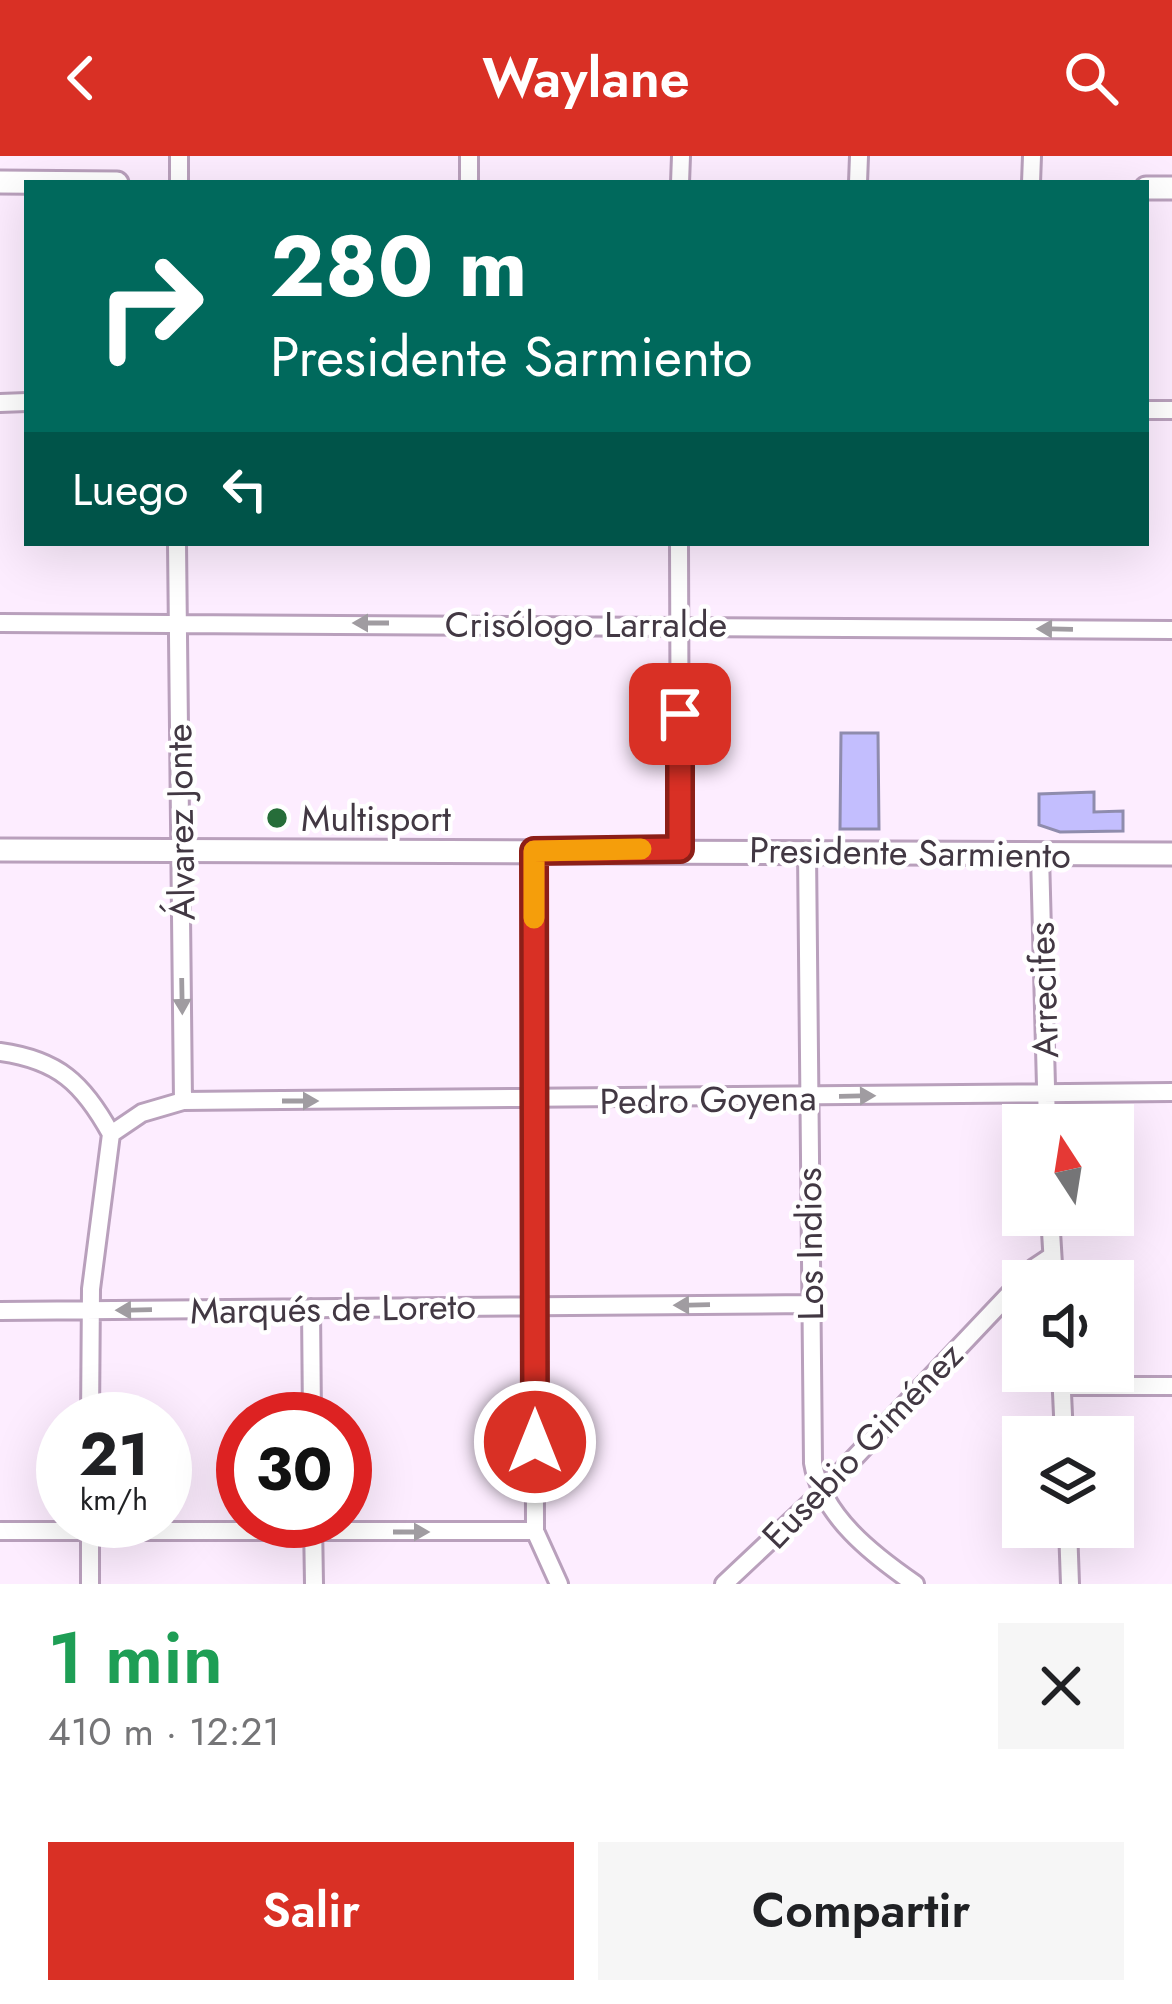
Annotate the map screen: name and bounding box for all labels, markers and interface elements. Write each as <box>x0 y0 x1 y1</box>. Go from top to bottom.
text: Waylane <box>482 39 690 117</box>
icon: back <box>48 45 114 111</box>
icon: search <box>1058 45 1124 111</box>
text: 280 m <box>270 206 527 328</box>
icon: right <box>72 228 228 384</box>
text: Presidente Sarmiento <box>270 318 753 396</box>
icon: left <box>212 456 278 522</box>
text: Luego <box>72 457 188 522</box>
street label: Crisólogo Larralde <box>445 598 727 650</box>
one-way arrow <box>351 613 389 633</box>
one-way arrow <box>1035 619 1073 639</box>
pin <box>629 663 731 765</box>
icon: arrive <box>647 681 713 747</box>
street label: Álvarez Jonte <box>152 723 208 921</box>
place label: Multisport <box>301 792 451 844</box>
marker: Multisport <box>264 805 290 831</box>
street label: Presidente Sarmiento <box>749 823 1071 881</box>
street label: Arrecifes <box>1015 921 1071 1059</box>
one-way arrow <box>172 978 191 1016</box>
street label: Pedro Goyena <box>599 1071 817 1127</box>
one-way arrow <box>839 1087 877 1106</box>
one-way arrow <box>282 1091 320 1111</box>
north arrow <box>1002 1104 1134 1236</box>
map controls <box>1002 1104 1134 1548</box>
street label: Los Indios <box>782 1167 836 1321</box>
button: sound <box>1002 1260 1134 1392</box>
street label: Marqués de Loreto <box>190 1280 476 1336</box>
one-way arrow <box>672 1295 710 1315</box>
one-way arrow <box>114 1301 152 1320</box>
street label: Eusebio Giménez <box>750 1330 975 1560</box>
position arrow <box>472 1379 598 1505</box>
speed limit sign: 30 <box>216 1392 372 1548</box>
text: 21 <box>79 1411 149 1498</box>
button: layers <box>1002 1416 1134 1548</box>
text: km/h <box>80 1478 148 1521</box>
one-way arrow <box>393 1522 431 1542</box>
text: 1 min <box>48 1606 223 1710</box>
button: close <box>998 1623 1124 1749</box>
text: 410 m · 12:21 <box>48 1703 280 1760</box>
button: Salir <box>48 1842 574 1980</box>
button: Compartir <box>598 1842 1124 1980</box>

